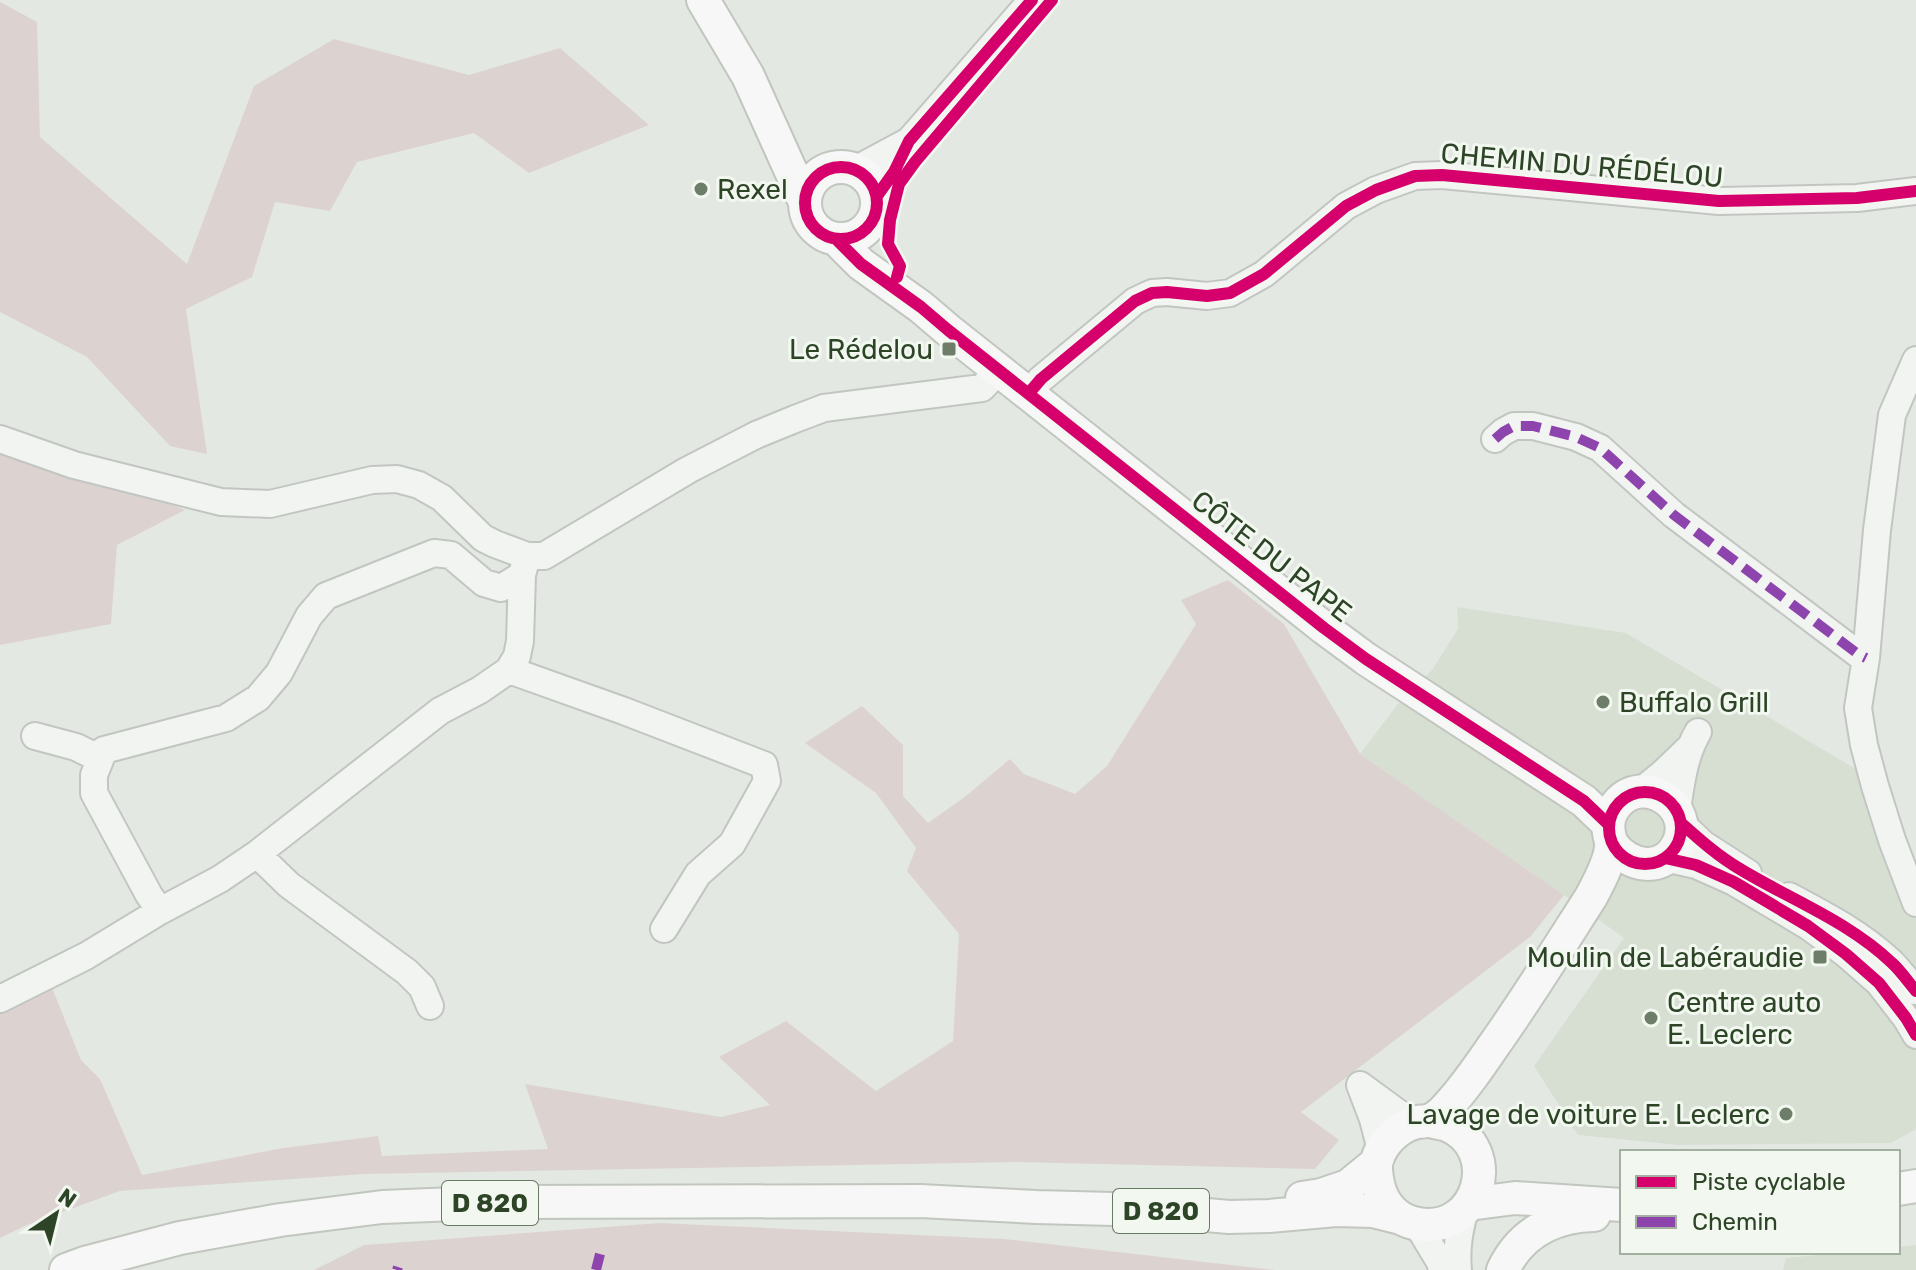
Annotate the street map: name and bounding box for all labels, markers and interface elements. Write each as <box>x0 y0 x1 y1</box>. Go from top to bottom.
street label: CHEMIN DU RÉDÉLOU <box>1439 137 1724 194</box>
place label: Rexel <box>717 173 788 206</box>
marker: Rexel <box>692 180 710 198</box>
place label: Le Rédelou <box>789 333 933 366</box>
marker: Le Rédelou <box>940 340 958 358</box>
street label: CÔTE DU PAPE <box>1185 484 1358 629</box>
place label: Buffalo Grill <box>1619 686 1769 719</box>
marker: Buffalo Grill <box>1594 693 1612 711</box>
place label: Moulin de Labéraudie <box>1527 941 1804 974</box>
marker: Moulin de Labéraudie <box>1811 948 1829 966</box>
place label: Centre auto E. Leclerc <box>1667 986 1821 1051</box>
marker: Centre auto E. Leclerc <box>1642 1009 1660 1027</box>
place label: Lavage de voiture E. Leclerc <box>1407 1098 1770 1131</box>
marker: Lavage de voiture E. Leclerc <box>1777 1105 1795 1123</box>
legend <box>1620 1150 1900 1254</box>
text: Piste cyclable <box>1692 1168 1846 1196</box>
north arrow <box>16 1174 96 1254</box>
road number: D 820 <box>442 1181 538 1225</box>
text: N <box>53 1182 81 1214</box>
road number: D 820 <box>1113 1189 1209 1233</box>
text: Chemin <box>1692 1208 1778 1236</box>

